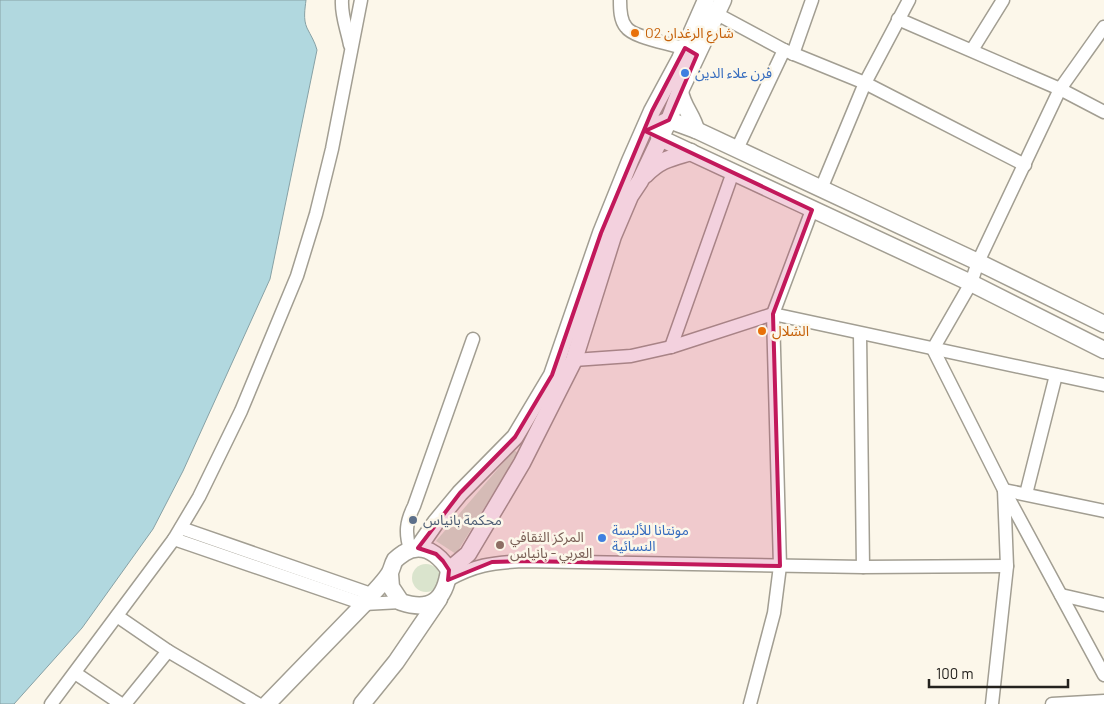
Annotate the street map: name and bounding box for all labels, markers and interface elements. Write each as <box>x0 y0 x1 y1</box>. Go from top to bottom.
place label: O2 شارع الرغدان <box>645 24 734 44</box>
marker: O2 شارع الرغدان <box>629 27 641 39</box>
place label: فرن علاء الدين <box>695 64 772 82</box>
marker: فرن علاء الدين <box>679 67 691 79</box>
place label: الشلال <box>772 322 809 340</box>
marker: الشلال <box>756 325 768 337</box>
place label: محكمة بانياس <box>423 511 502 529</box>
marker: محكمة بانياس <box>407 514 419 526</box>
place label: مونتانا للألبسة النسائية <box>612 521 689 554</box>
place label: المركز الثقافي العربي - بانياس <box>510 528 592 564</box>
marker: مونتانا للألبسة النسائية <box>596 532 608 544</box>
marker: المركز الثقافي العربي - بانياس <box>494 539 506 551</box>
scale bar <box>929 656 1068 688</box>
text: 100 m <box>936 664 974 682</box>

